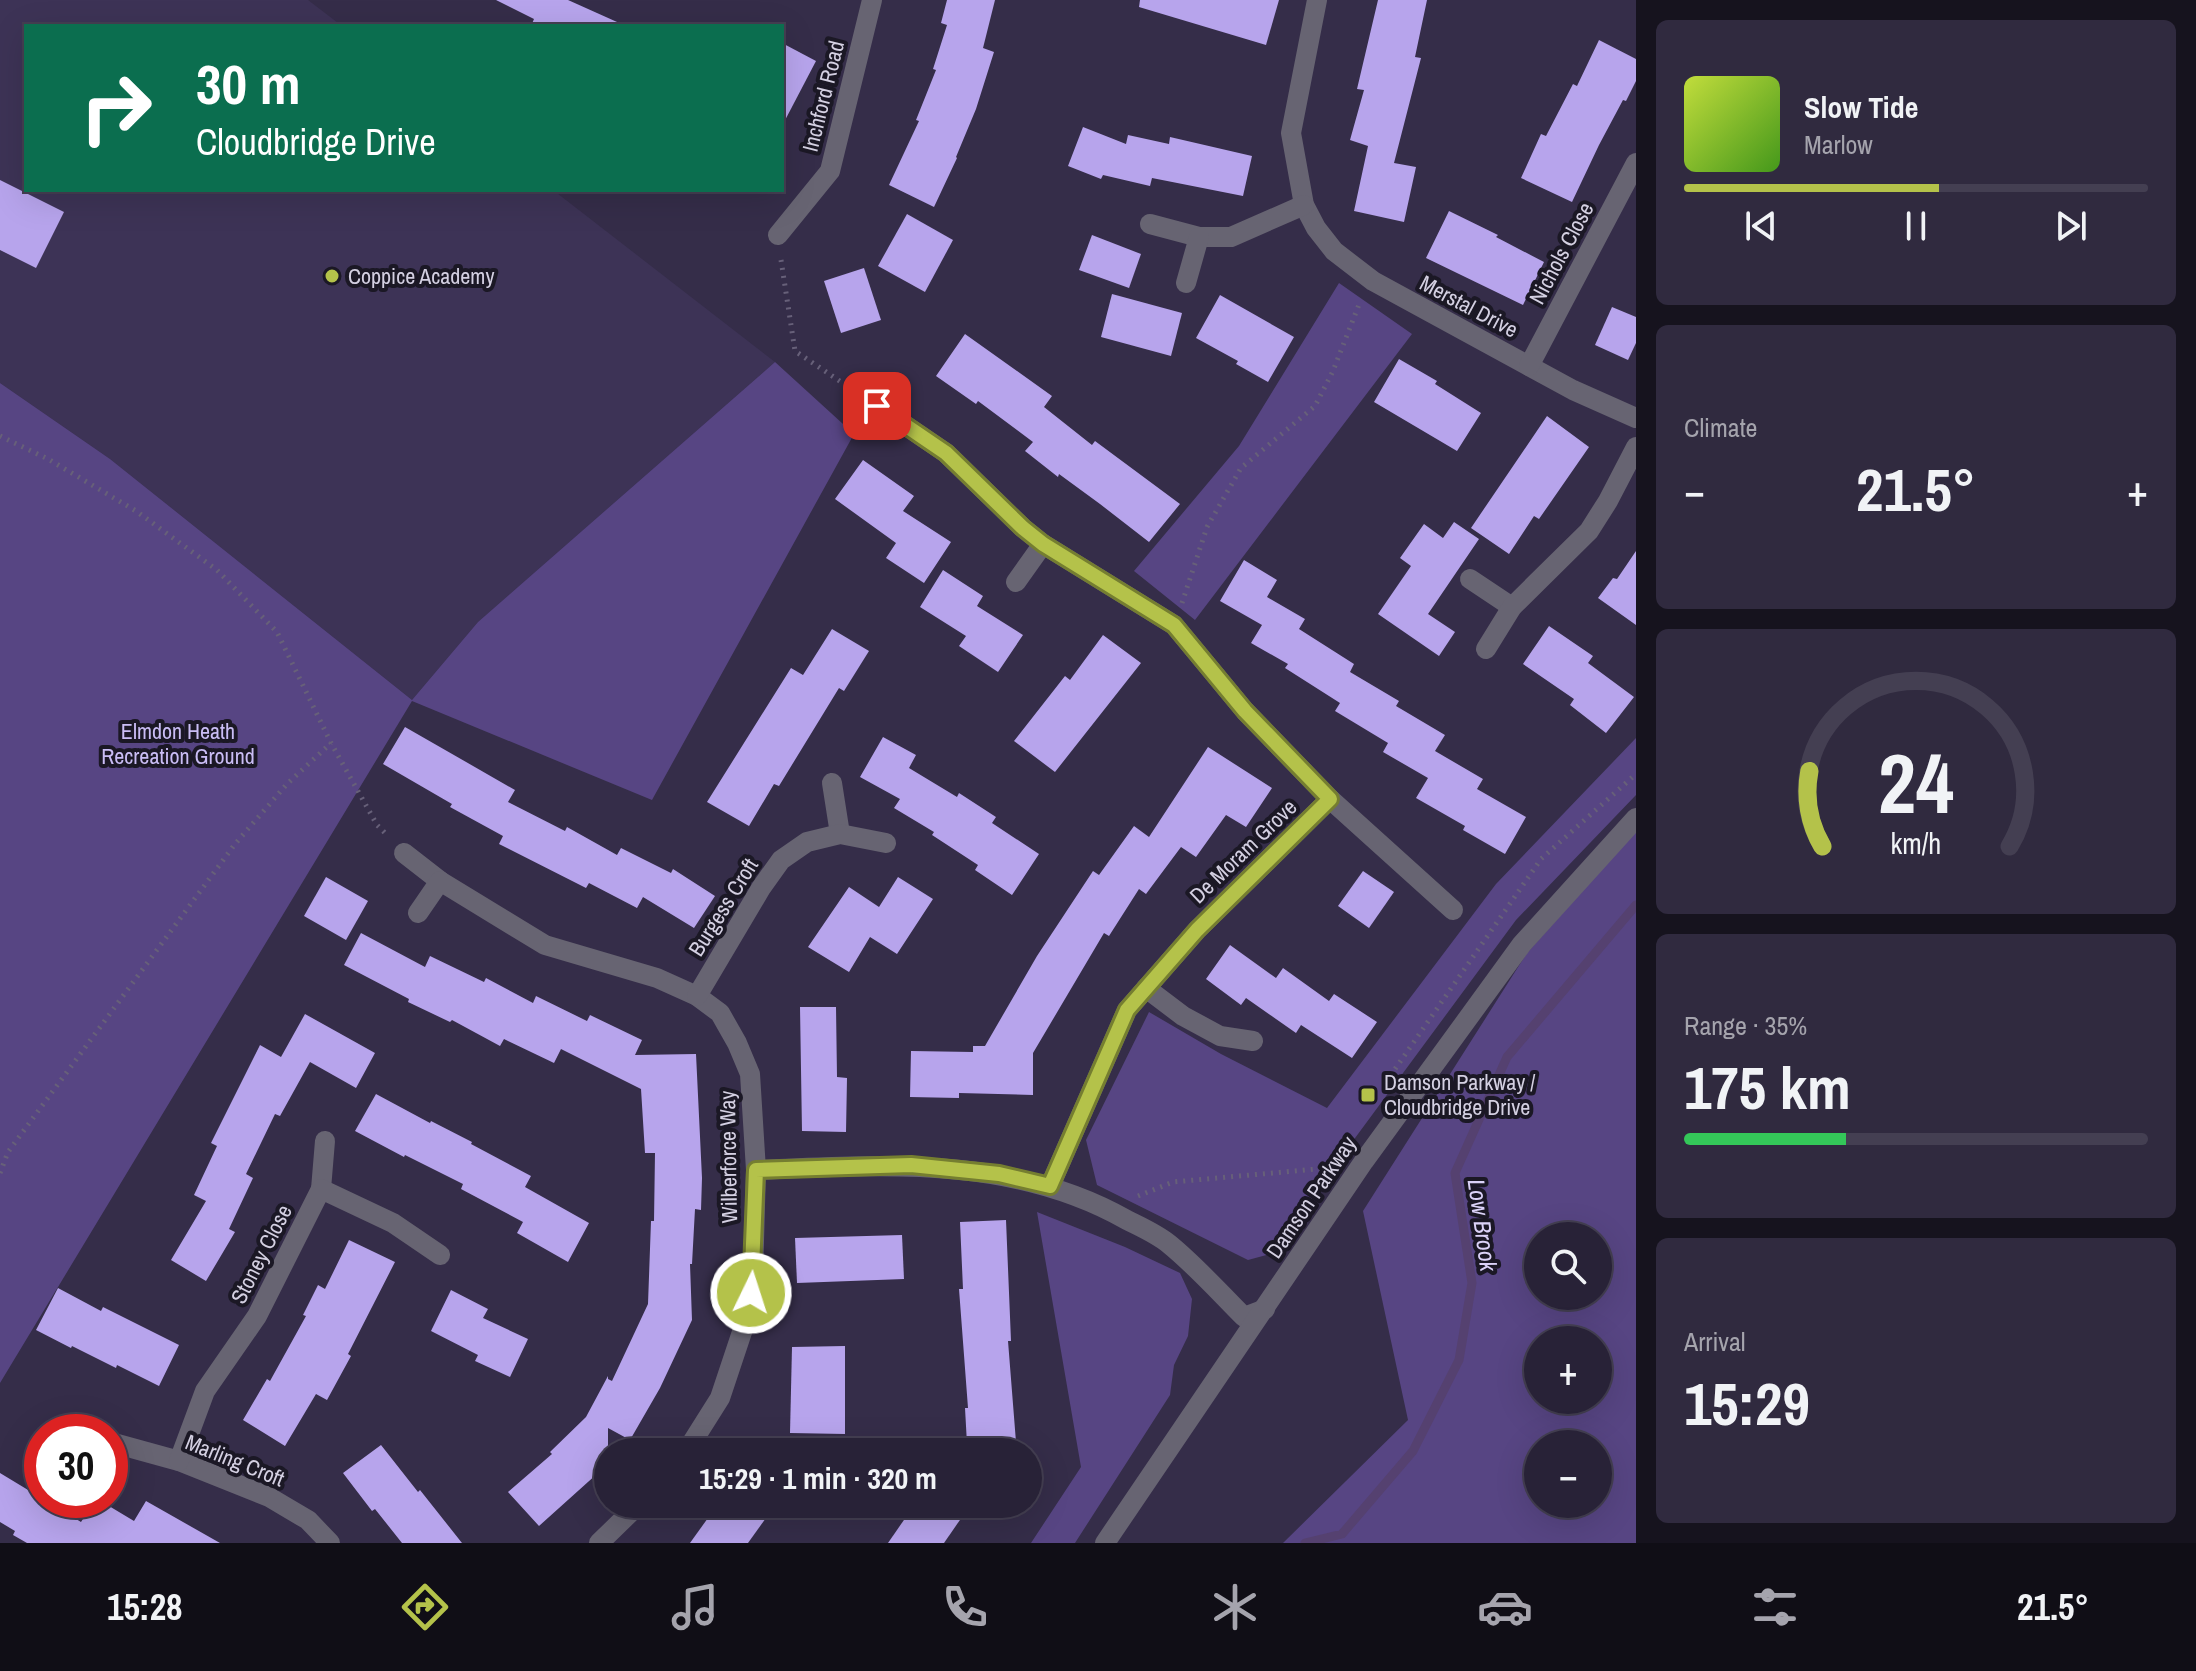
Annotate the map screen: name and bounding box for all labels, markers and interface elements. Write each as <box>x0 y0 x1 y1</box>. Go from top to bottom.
street label: Inchford Road <box>795 37 851 155</box>
text: 30 m <box>196 46 301 121</box>
icon: right <box>64 56 168 160</box>
text: Slow Tide <box>1804 87 1918 127</box>
text: Cloudbridge Drive <box>196 118 436 166</box>
text: Marlow <box>1804 127 1873 162</box>
street label: Nichols Close <box>1522 197 1600 309</box>
icon: previous <box>1739 204 1783 248</box>
icon: pause <box>1894 204 1938 248</box>
icon: next <box>2049 204 2093 248</box>
place label: Coppice Academy <box>348 261 494 291</box>
marker: Coppice Academy <box>323 267 341 285</box>
street label: Merstal Drive <box>1415 268 1523 344</box>
pin <box>843 372 911 440</box>
icon: arrive <box>855 384 899 428</box>
text: Climate <box>1684 410 1757 445</box>
text: 21.5° <box>1856 449 1976 530</box>
text: − <box>1684 460 1705 520</box>
text: + <box>2127 460 2148 520</box>
park label: Elmdon Heath Recreation Ground <box>101 716 255 771</box>
text: 24 <box>1878 727 1954 839</box>
street label: De Moram Grove <box>1183 792 1303 910</box>
text: km/h <box>1891 825 1941 864</box>
street label: Burgess Croft <box>681 852 765 962</box>
text: Range · 35% <box>1684 1008 1807 1043</box>
text: 175 km <box>1684 1047 1851 1128</box>
place label: Damson Parkway / Cloudbridge Drive <box>1384 1067 1536 1122</box>
marker: Damson Parkway / Cloudbridge Drive <box>1359 1086 1377 1104</box>
street label: Wilberforce Way <box>712 1090 744 1224</box>
street label: Damson Parkway <box>1259 1130 1363 1264</box>
water label: Low Brook <box>1461 1177 1505 1274</box>
street label: Stoney Close <box>223 1199 299 1309</box>
map controls <box>1524 1222 1612 1518</box>
button: search <box>1524 1222 1612 1310</box>
position arrow <box>709 1251 793 1335</box>
text: Arrival <box>1684 1324 1746 1359</box>
button: + <box>1524 1326 1612 1414</box>
text: 15:29 <box>1684 1363 1810 1444</box>
speed limit sign: 30 <box>24 1414 128 1518</box>
street label: Marling Croft <box>181 1427 289 1493</box>
button: − <box>1524 1430 1612 1518</box>
text: 15:29 · 1 min · 320 m <box>699 1458 937 1498</box>
icon: directions <box>397 1579 453 1635</box>
icon: music <box>667 1579 723 1635</box>
icon: phone <box>937 1579 993 1635</box>
icon: climate <box>1207 1579 1263 1635</box>
icon: car <box>1477 1579 1533 1635</box>
icon: filters <box>1747 1579 1803 1635</box>
text: 15:28 <box>107 1583 183 1631</box>
text: 21.5° <box>2017 1583 2089 1631</box>

